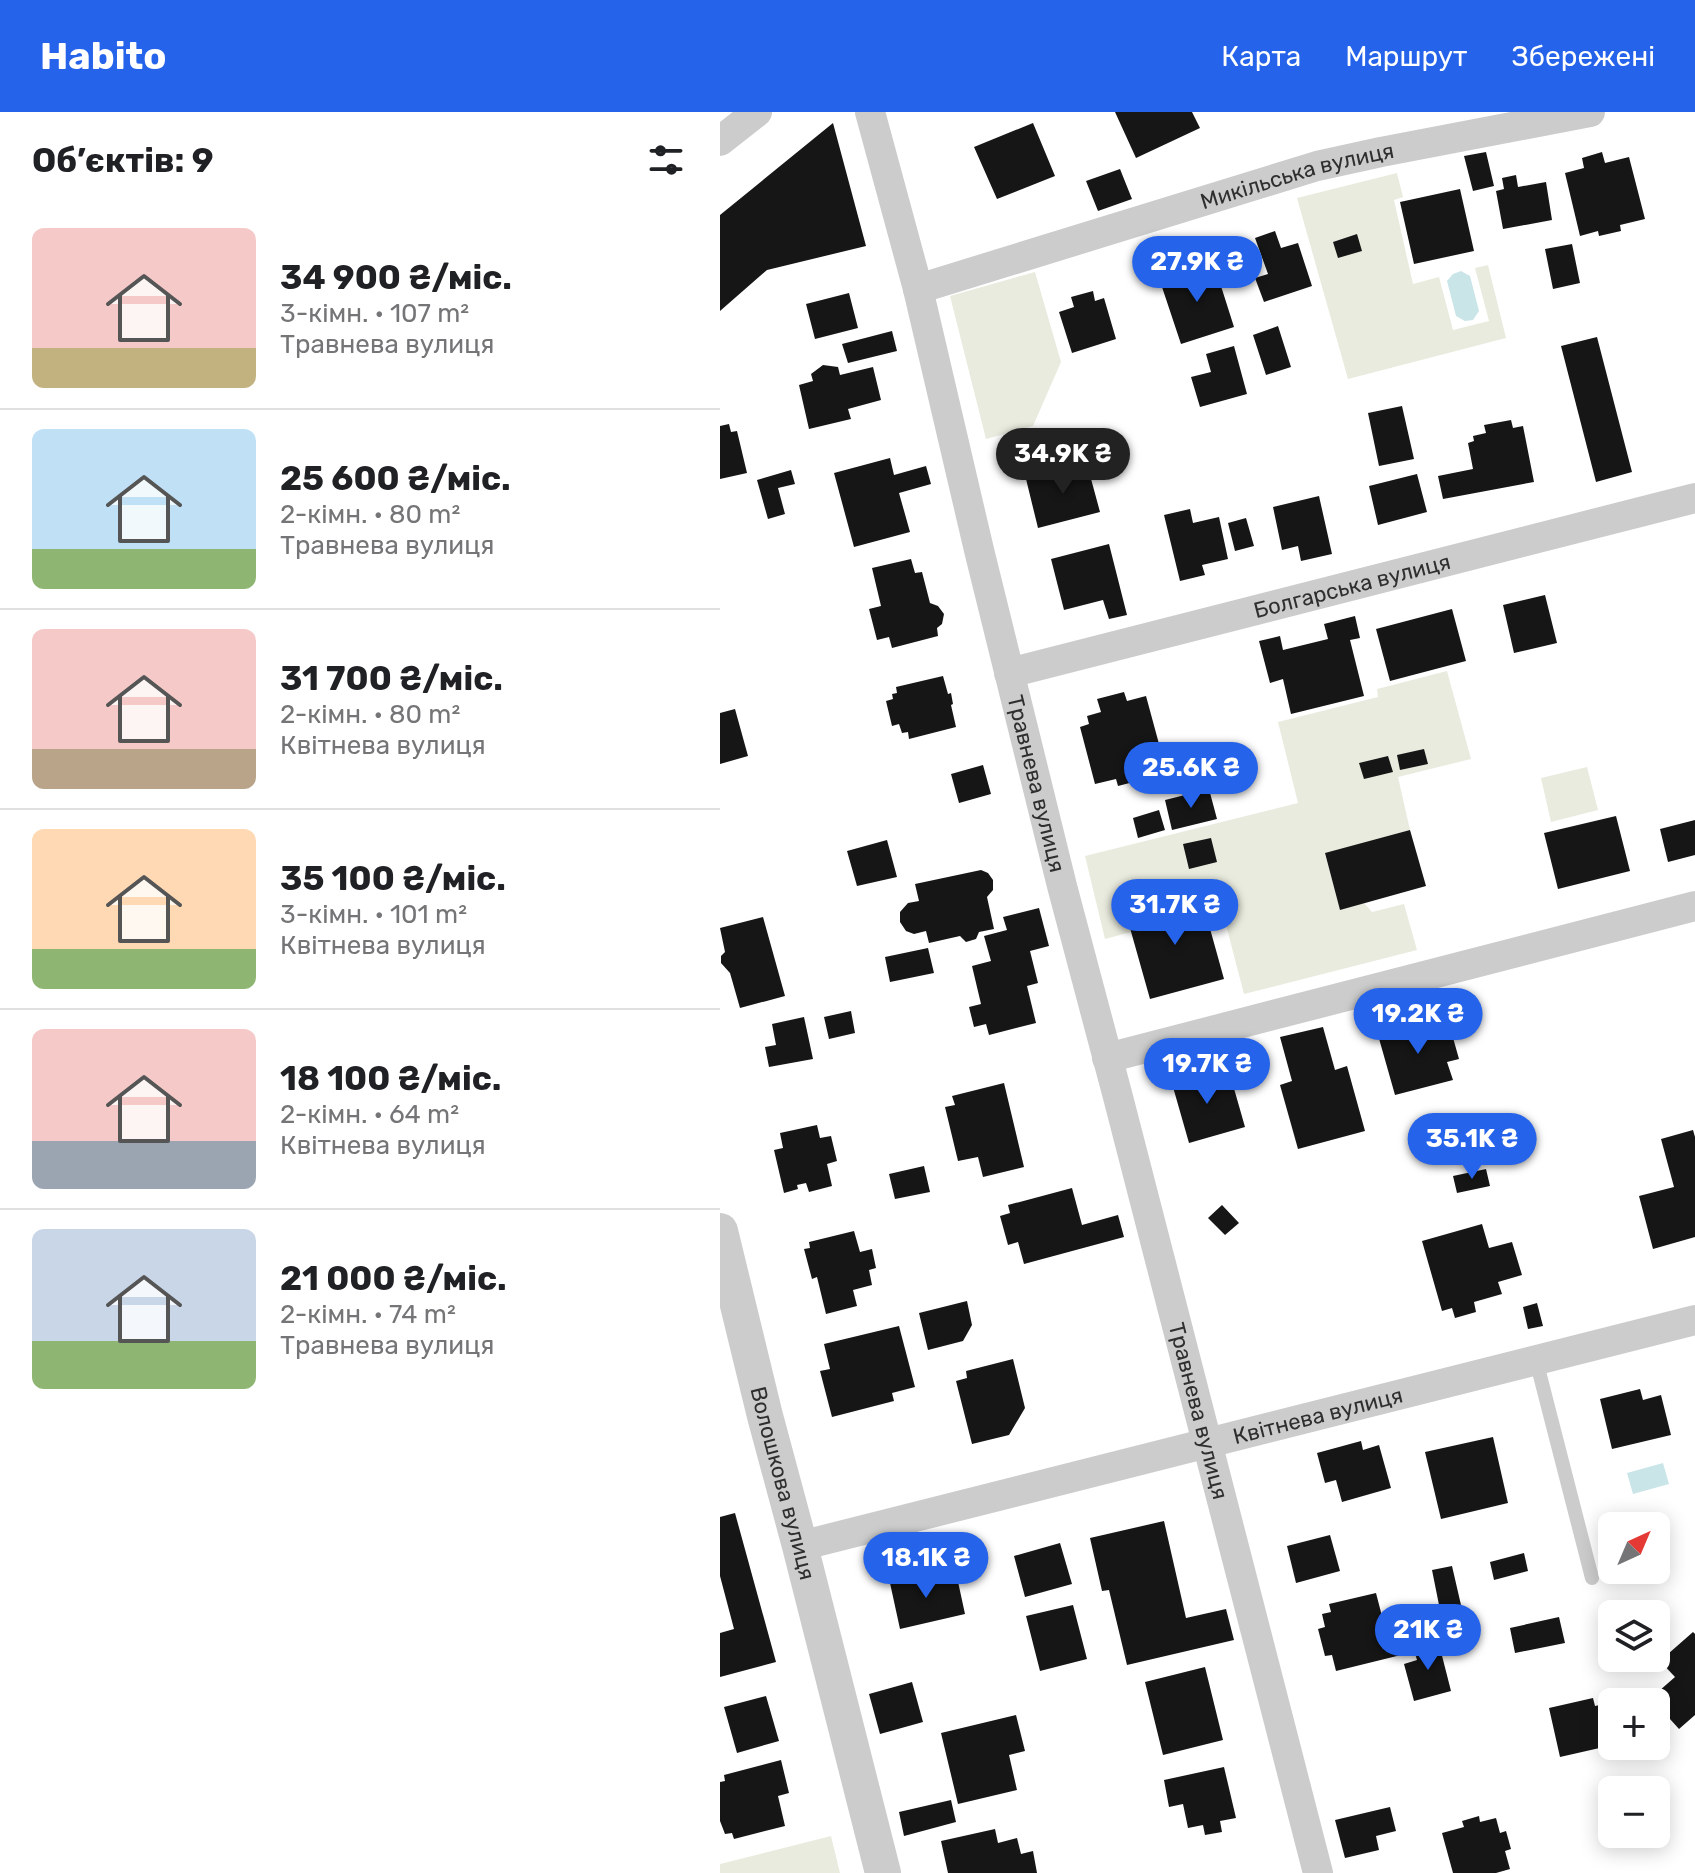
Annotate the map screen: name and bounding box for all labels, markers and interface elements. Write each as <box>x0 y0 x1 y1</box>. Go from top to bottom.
text: Habito <box>40 33 167 79</box>
text: Карта <box>1221 40 1301 73</box>
text: Маршрут <box>1345 40 1467 73</box>
text: Збережені <box>1511 40 1655 73</box>
street label: Микільська вулиця <box>1197 137 1396 215</box>
icon: filters <box>644 138 688 182</box>
text: Об’єктів: 9 <box>32 140 214 181</box>
pin: 27.9K ₴ <box>1123 236 1271 304</box>
text: 27.9K ₴ <box>1150 246 1244 277</box>
text: 34 900 ₴/міс. <box>280 257 512 298</box>
icon: home <box>96 260 192 356</box>
text: 3-кімн. · 107 m² <box>280 298 469 329</box>
text: Травнева вулиця <box>280 329 494 360</box>
pin: 34.9K ₴ <box>989 428 1137 496</box>
text: 34.9K ₴ <box>1014 438 1112 469</box>
text: 25 600 ₴/міс. <box>280 458 511 499</box>
icon: home <box>96 461 192 557</box>
text: 2-кімн. · 80 m² <box>280 499 460 530</box>
text: Травнева вулиця <box>280 530 494 561</box>
street label: Болгарська вулиця <box>1251 548 1453 624</box>
text: 31 700 ₴/міс. <box>280 658 503 699</box>
icon: home <box>96 661 192 757</box>
street label: Травнева вулиця <box>1001 692 1071 875</box>
text: 2-кімн. · 80 m² <box>280 699 460 730</box>
text: Квітнева вулиця <box>280 730 486 761</box>
pin: 25.6K ₴ <box>1117 742 1265 810</box>
text: 25.6K ₴ <box>1142 752 1240 783</box>
text: 35 100 ₴/міс. <box>280 858 506 899</box>
icon: home <box>96 861 192 957</box>
pin: 31.7K ₴ <box>1101 879 1249 947</box>
text: 31.7K ₴ <box>1129 889 1221 920</box>
text: 3-кімн. · 101 m² <box>280 899 467 930</box>
text: Квітнева вулиця <box>280 930 486 961</box>
pin: 19.2K ₴ <box>1344 988 1492 1056</box>
text: 19.2K ₴ <box>1372 998 1464 1029</box>
pin: 19.7K ₴ <box>1133 1038 1281 1106</box>
text: 19.7K ₴ <box>1162 1048 1252 1079</box>
text: 18 100 ₴/міс. <box>280 1058 501 1099</box>
icon: home <box>96 1061 192 1157</box>
text: 2-кімн. · 64 m² <box>280 1099 459 1130</box>
pin: 35.1K ₴ <box>1398 1113 1546 1181</box>
text: 35.1K ₴ <box>1426 1123 1518 1154</box>
text: Квітнева вулиця <box>280 1130 486 1161</box>
text: 21 000 ₴/міс. <box>280 1258 507 1299</box>
icon: home <box>96 1261 192 1357</box>
text: 2-кімн. · 74 m² <box>280 1299 456 1330</box>
street label: Травнева вулиця <box>1163 1320 1234 1502</box>
text: Травнева вулиця <box>280 1330 494 1361</box>
street label: Квітнева вулиця <box>1230 1381 1406 1450</box>
street label: Волошкова вулиця <box>744 1384 821 1583</box>
north arrow <box>1598 1512 1670 1584</box>
map controls <box>1598 1512 1670 1848</box>
pin: 18.1K ₴ <box>852 1532 1000 1600</box>
text: 18.1K ₴ <box>881 1542 971 1573</box>
button: layers <box>1598 1600 1670 1672</box>
pin: 21K ₴ <box>1372 1604 1484 1672</box>
text: 21K ₴ <box>1393 1614 1463 1645</box>
button: + <box>1598 1688 1670 1760</box>
button: − <box>1598 1776 1670 1848</box>

